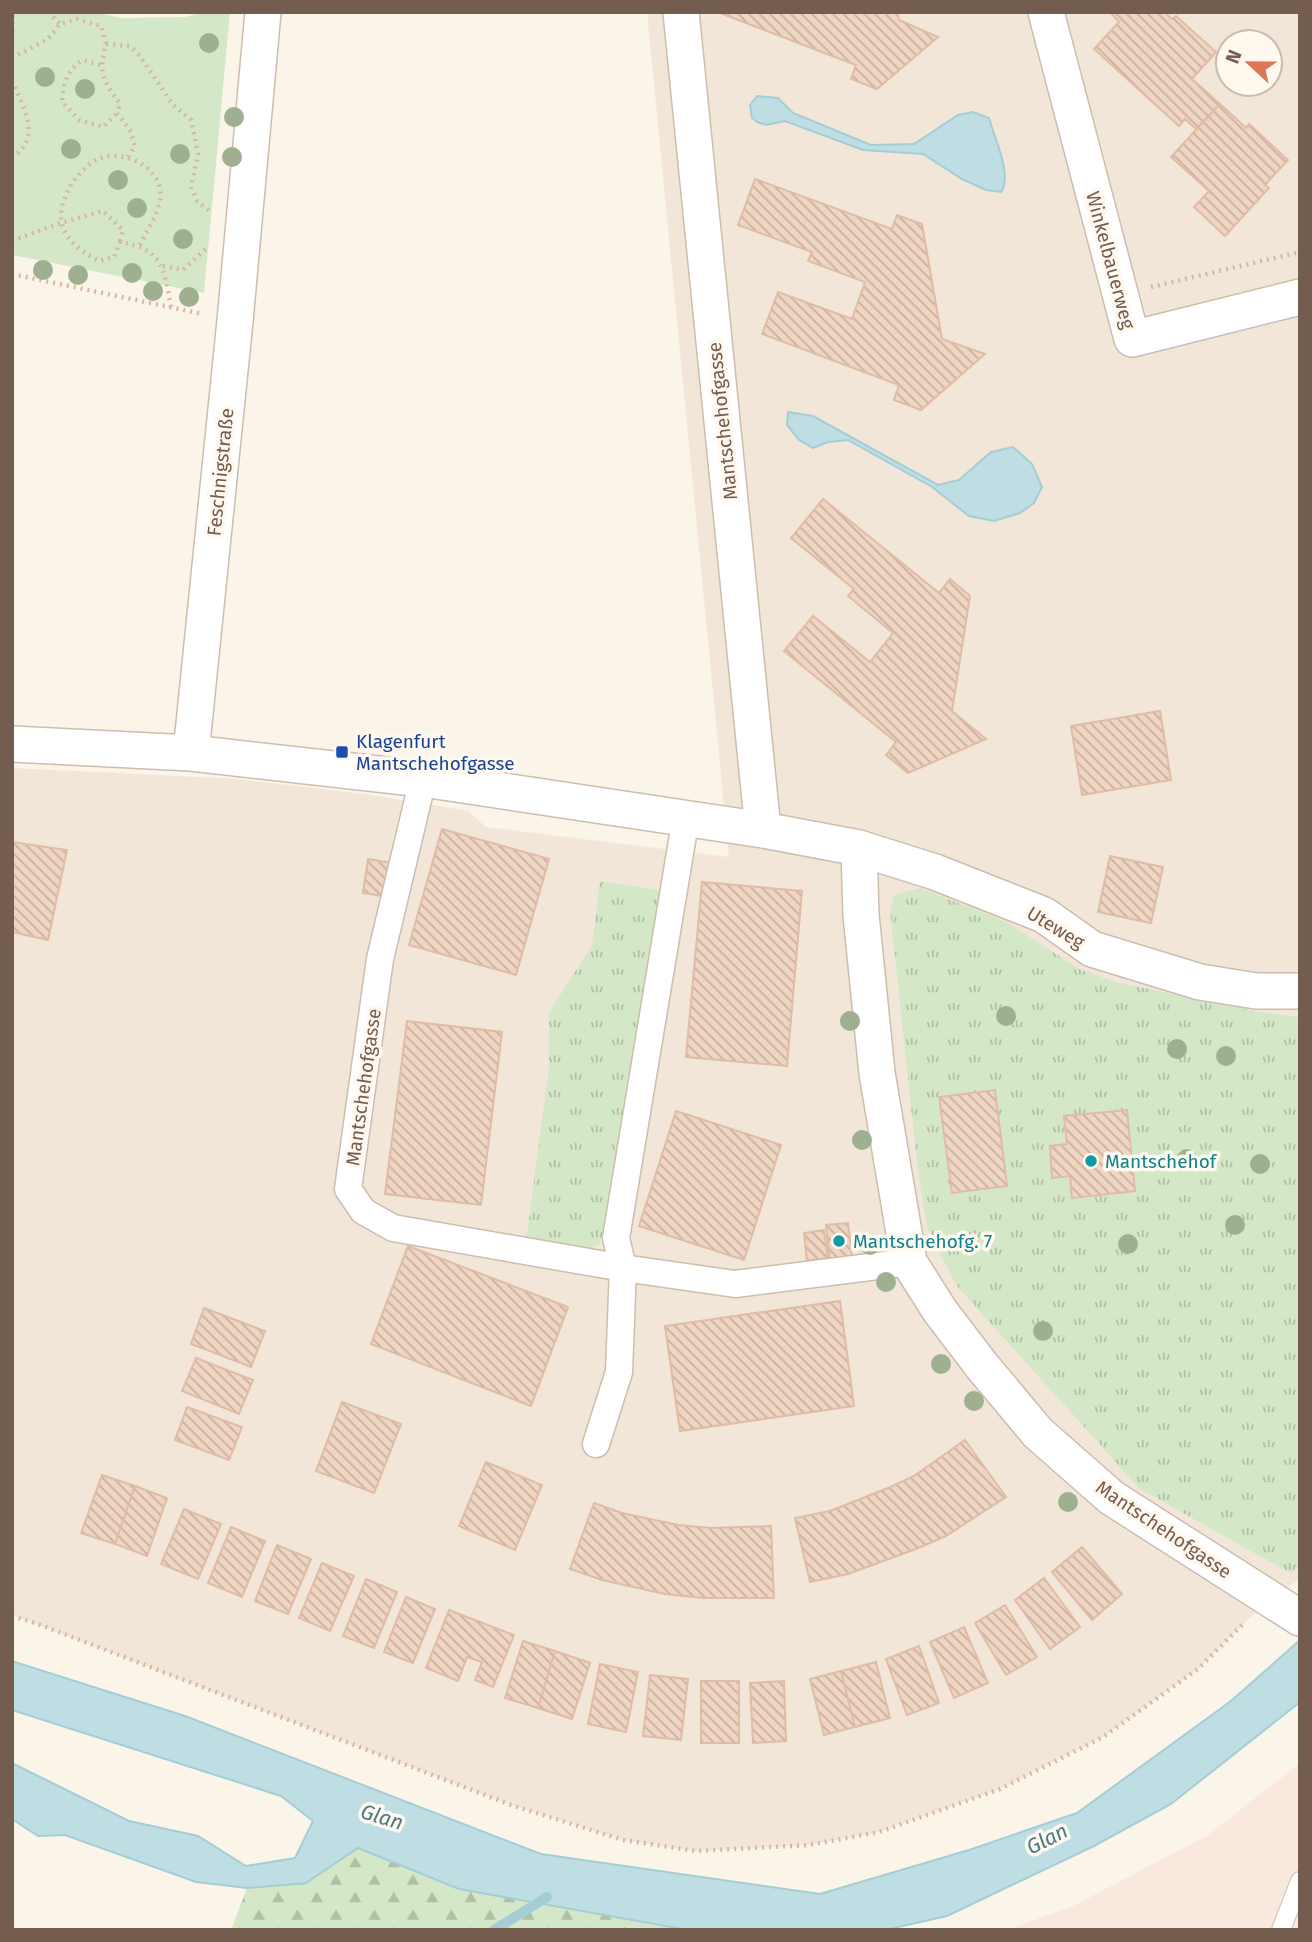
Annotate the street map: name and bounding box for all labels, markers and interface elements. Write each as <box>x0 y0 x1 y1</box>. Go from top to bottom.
north arrow <box>1214 28 1284 98</box>
text: N <box>1221 47 1247 67</box>
street label: Winkelbauerweg <box>1081 189 1140 332</box>
street label: Mantschehofgasse <box>703 341 742 501</box>
street label: Feschnigstraße <box>202 407 239 537</box>
place label: Klagenfurt Mantschehofgasse <box>356 730 515 775</box>
marker: Klagenfurt Mantschehofgasse <box>334 744 350 760</box>
street label: Uteweg <box>1023 901 1089 954</box>
street label: Mantschehofgasse <box>341 1007 386 1167</box>
place label: Mantschehof <box>1105 1150 1218 1173</box>
marker: Mantschehof <box>1083 1153 1099 1169</box>
place label: Mantschehofg. 7 <box>853 1230 992 1253</box>
marker: Mantschehofg. 7 <box>831 1233 847 1249</box>
street label: Mantschehofgasse <box>1091 1475 1236 1583</box>
water label: Glan <box>358 1798 406 1836</box>
water label: Glan <box>1022 1818 1072 1860</box>

